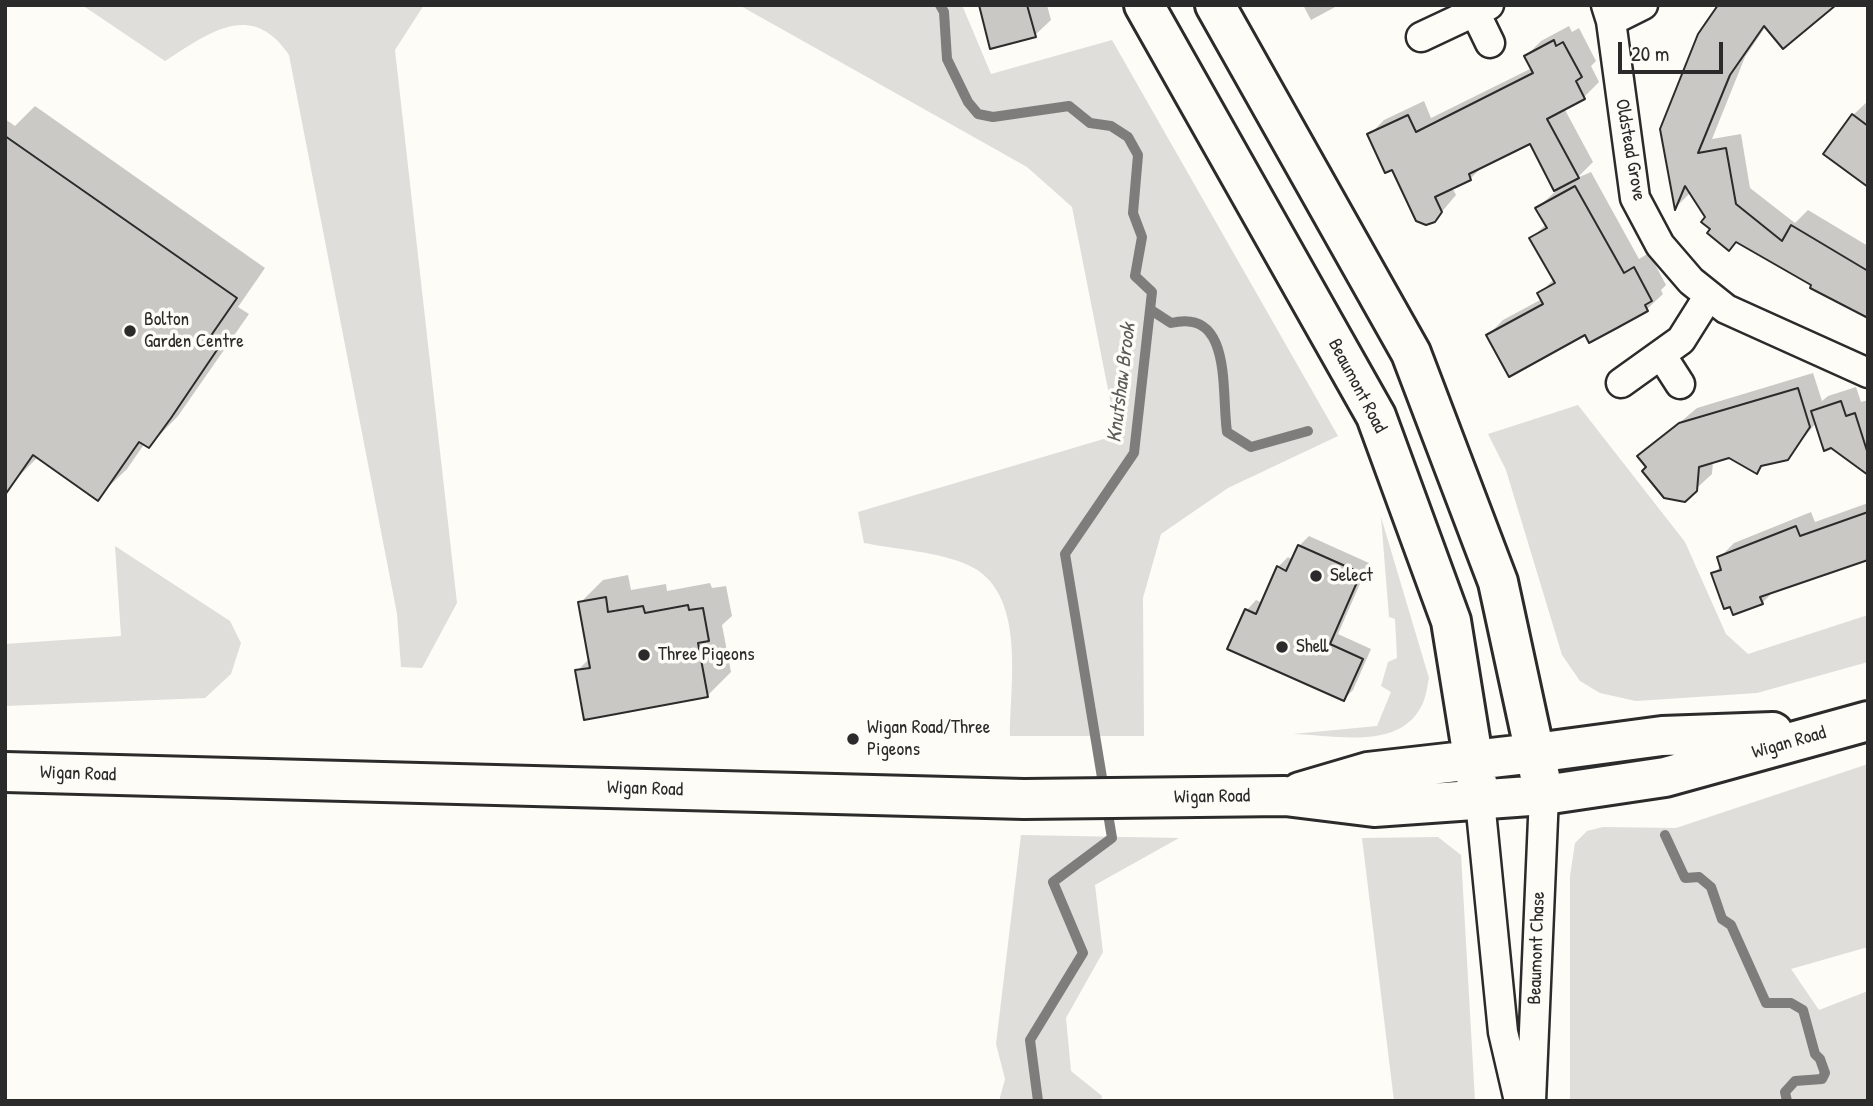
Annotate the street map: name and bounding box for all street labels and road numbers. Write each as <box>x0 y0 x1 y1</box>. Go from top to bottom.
street label: Oldstead Grove <box>1610 97 1650 203</box>
street label: Beaumont Road <box>1323 335 1391 437</box>
street label: Wigan Road <box>1749 722 1829 764</box>
street label: Wigan Road <box>40 761 116 787</box>
street label: Wigan Road <box>607 776 683 802</box>
street label: Wigan Road <box>1174 785 1250 809</box>
street label: Beaumont Chase <box>1524 891 1550 1005</box>

